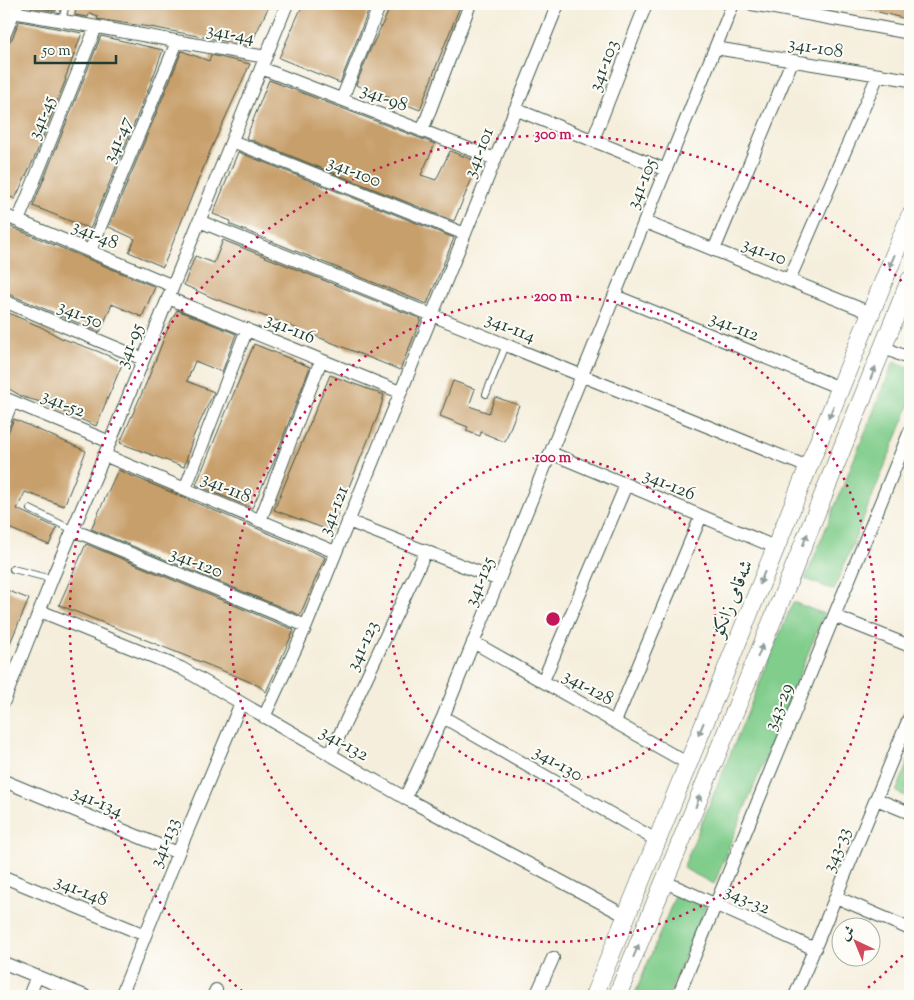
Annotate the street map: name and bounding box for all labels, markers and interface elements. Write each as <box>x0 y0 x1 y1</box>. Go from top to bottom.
street label: 341-44 <box>204 17 257 52</box>
street label: 341-108 <box>786 31 845 66</box>
scale bar <box>35 32 116 64</box>
street label: 341-103 <box>582 36 627 96</box>
text: 50 m <box>41 41 71 62</box>
street label: 341-98 <box>357 77 412 120</box>
street label: 341-45 <box>21 92 63 144</box>
street label: 341-47 <box>96 112 140 167</box>
street label: 341-101 <box>457 123 502 182</box>
text: 300 m <box>534 125 572 146</box>
street label: 341-100 <box>323 149 385 195</box>
street label: 341-105 <box>620 154 665 213</box>
street label: 341-48 <box>68 213 122 257</box>
street label: 341-10 <box>738 231 791 273</box>
one-way arrow <box>888 254 895 269</box>
text: 200 m <box>534 287 573 308</box>
street label: 341-50 <box>53 294 107 337</box>
street label: 341-112 <box>705 305 763 350</box>
street label: 341-114 <box>481 306 540 351</box>
street label: 341-116 <box>261 307 319 352</box>
street label: 341-95 <box>109 319 152 372</box>
one-way arrow <box>869 366 877 380</box>
street label: 341-52 <box>37 383 89 426</box>
one-way arrow <box>826 405 834 419</box>
text: 100 m <box>535 448 572 469</box>
street label: 341-126 <box>639 462 699 508</box>
street label: 341-118 <box>197 466 255 511</box>
street label: 341-121 <box>312 481 357 540</box>
one-way arrow <box>801 532 809 547</box>
street label: 341-120 <box>165 540 227 586</box>
street label: 341-125 <box>458 552 503 611</box>
street label: شەقامی زانکۆ <box>705 556 761 644</box>
one-way arrow <box>758 571 766 586</box>
centre of rings <box>544 610 562 628</box>
street label: 341-123 <box>340 616 387 676</box>
one-way arrow <box>756 643 764 658</box>
street label: 341-128 <box>557 663 618 713</box>
street label: 343-29 <box>758 679 801 735</box>
street label: 341-132 <box>314 719 373 769</box>
one-way arrow <box>697 722 705 737</box>
street label: 341-130 <box>528 739 588 789</box>
street label: 341-134 <box>67 779 127 825</box>
one-way arrow <box>694 793 702 808</box>
street label: 341-133 <box>143 814 188 872</box>
street label: 343-33 <box>816 823 859 877</box>
street label: 341-148 <box>50 868 112 914</box>
street label: 343-32 <box>720 878 774 922</box>
north arrow <box>832 918 882 968</box>
text: ش <box>836 922 860 946</box>
one-way arrow <box>632 944 640 958</box>

